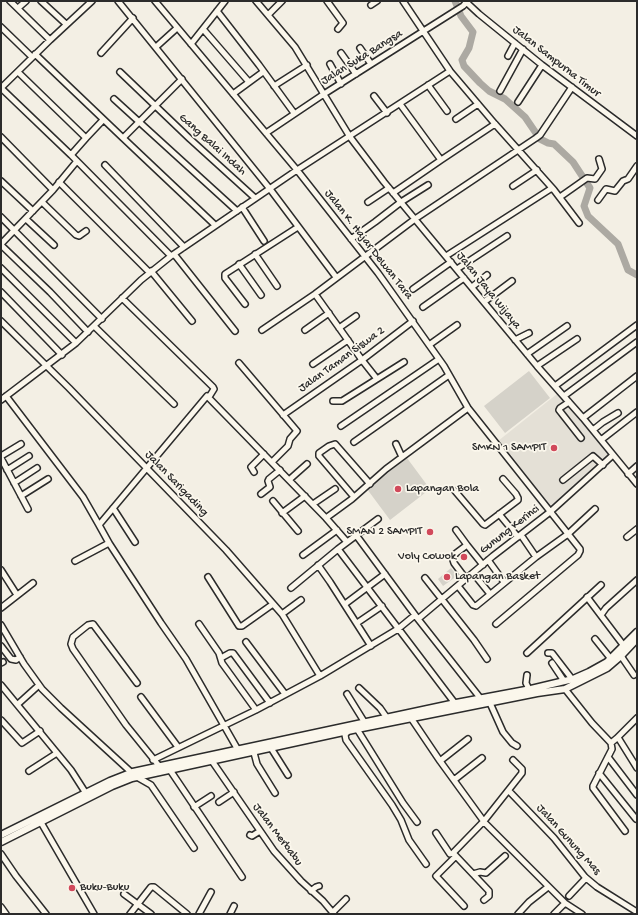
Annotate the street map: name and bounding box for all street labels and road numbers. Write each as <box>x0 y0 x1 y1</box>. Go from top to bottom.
street label: Jalan Sampurna Timur <box>509 23 603 101</box>
street label: Jalan Suka Bangsa <box>319 27 405 89</box>
street label: Gang Balai Indah <box>175 111 249 179</box>
street label: Jalan K. Hajar Dewan Tara <box>321 187 415 303</box>
street label: Jalan Jaya Wijaya <box>453 250 523 332</box>
street label: Jalan Taman Siswa 2 <box>296 324 388 396</box>
street label: Jalan Sarigading <box>141 448 211 520</box>
street label: Gunung Kerinci <box>477 502 543 558</box>
street label: Jalan Merbabu <box>249 801 305 869</box>
street label: Jalan Gunung Mas <box>532 802 604 878</box>

